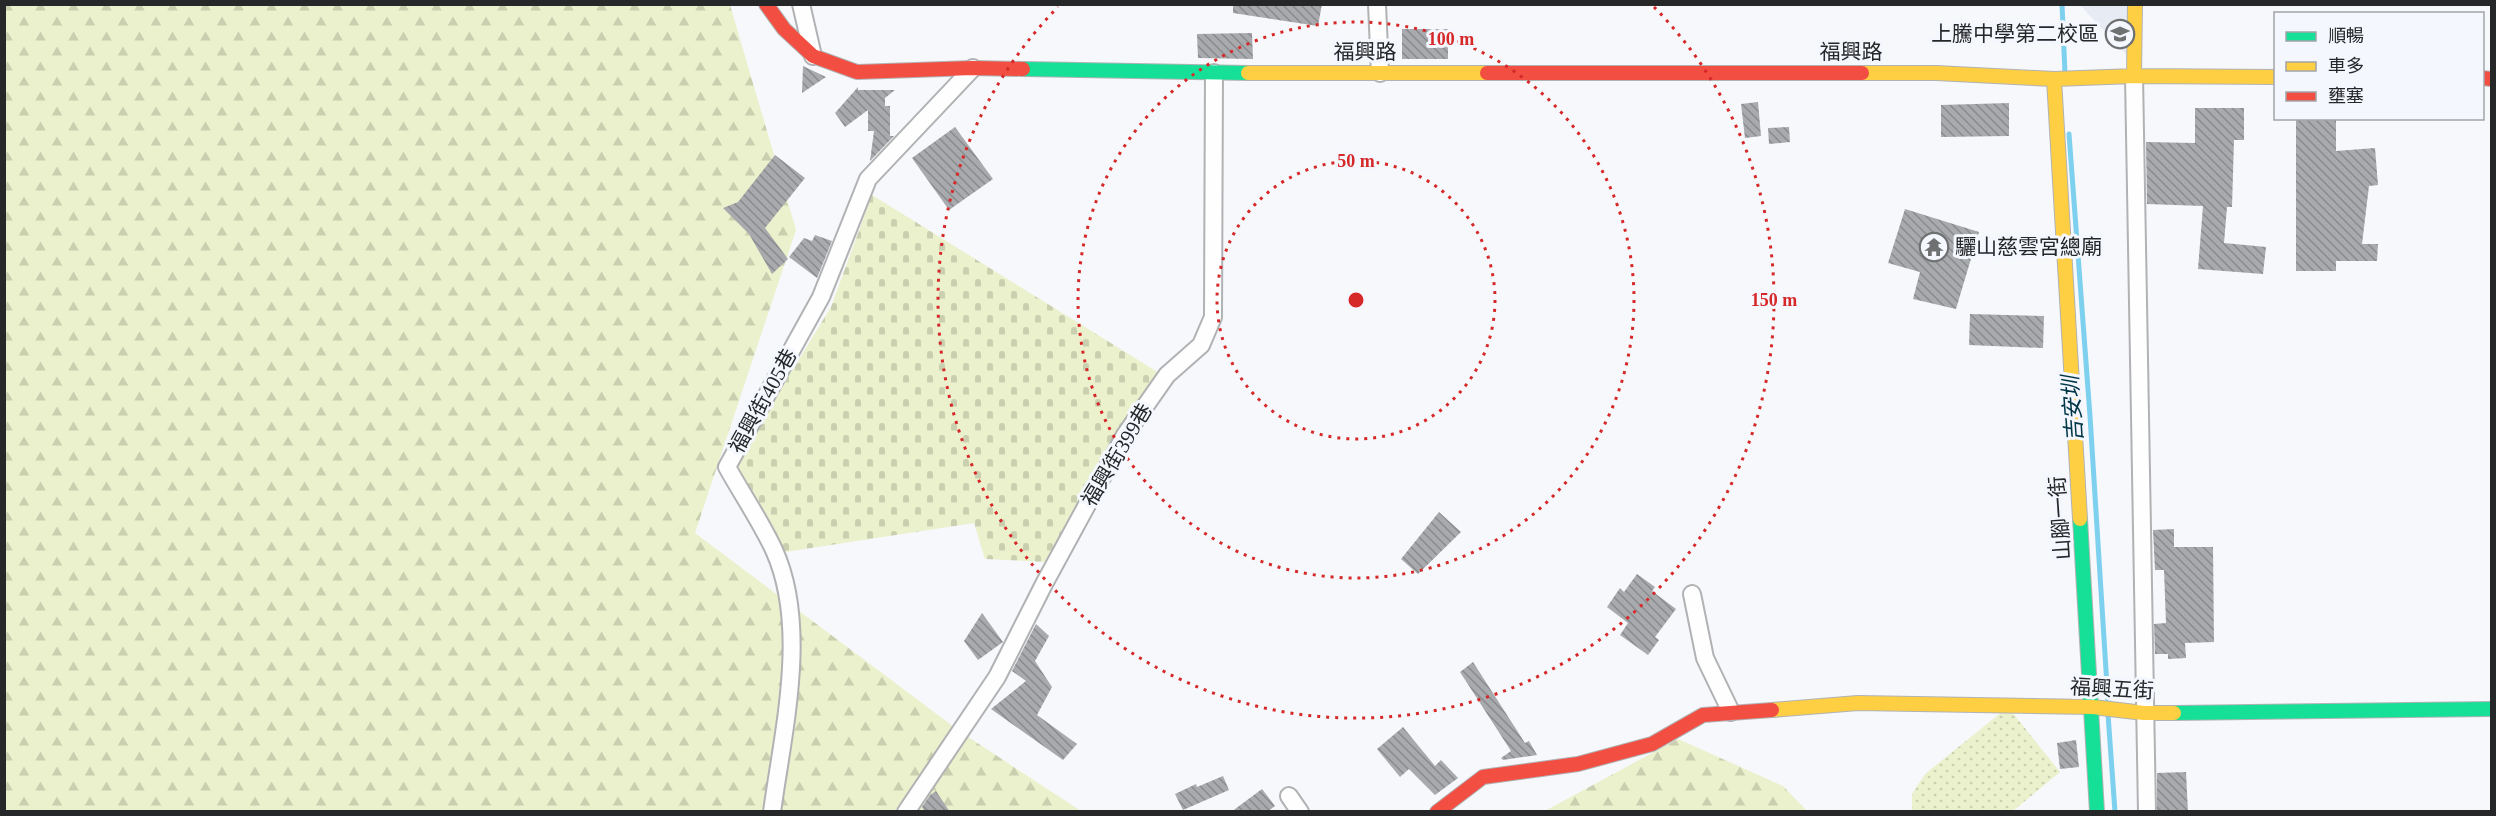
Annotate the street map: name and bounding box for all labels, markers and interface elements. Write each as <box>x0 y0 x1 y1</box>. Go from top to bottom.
legend <box>2274 12 2484 120</box>
school or university icon: 上騰中學第二校區 <box>2104 18 2136 50</box>
place label: 上騰中學第二校區 <box>1931 22 2099 46</box>
text: 順暢 <box>2328 26 2364 46</box>
text: 100 m <box>1428 29 1474 49</box>
street label: 福興路 <box>1334 40 1397 64</box>
street label: 福興路 <box>1820 40 1883 64</box>
text: 車多 <box>2328 56 2364 76</box>
text: 壅塞 <box>2328 86 2364 106</box>
text: 50 m <box>1337 151 1375 171</box>
temple icon: 驪山慈雲宮總廟 <box>1918 231 1950 263</box>
place label: 驪山慈雲宮總廟 <box>1955 235 2102 259</box>
centre of rings <box>1346 290 1366 310</box>
text: 150 m <box>1751 290 1797 310</box>
street label: 福興街405巷 <box>725 345 801 457</box>
water label: 吉安圳 <box>2058 372 2087 443</box>
street label: 福興街399巷 <box>1077 399 1157 511</box>
street label: 山腳一街 <box>2045 475 2075 561</box>
street label: 福興五街 <box>2069 675 2155 703</box>

